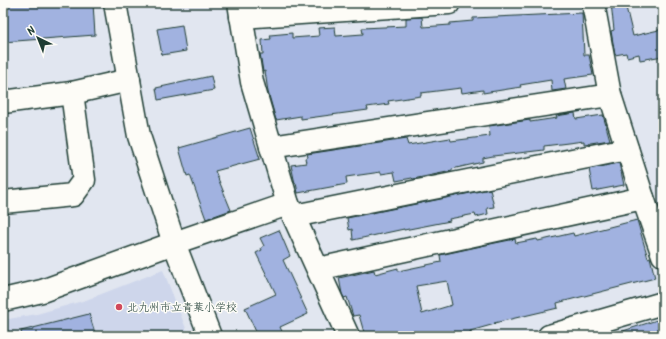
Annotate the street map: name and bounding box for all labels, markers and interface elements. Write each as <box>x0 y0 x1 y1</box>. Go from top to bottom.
north arrow <box>18 18 58 58</box>
text: N <box>23 22 41 40</box>
place label: 北九州市立青葉小学校 <box>127 299 237 317</box>
marker: 北九州市立青葉小学校 <box>114 302 124 312</box>

